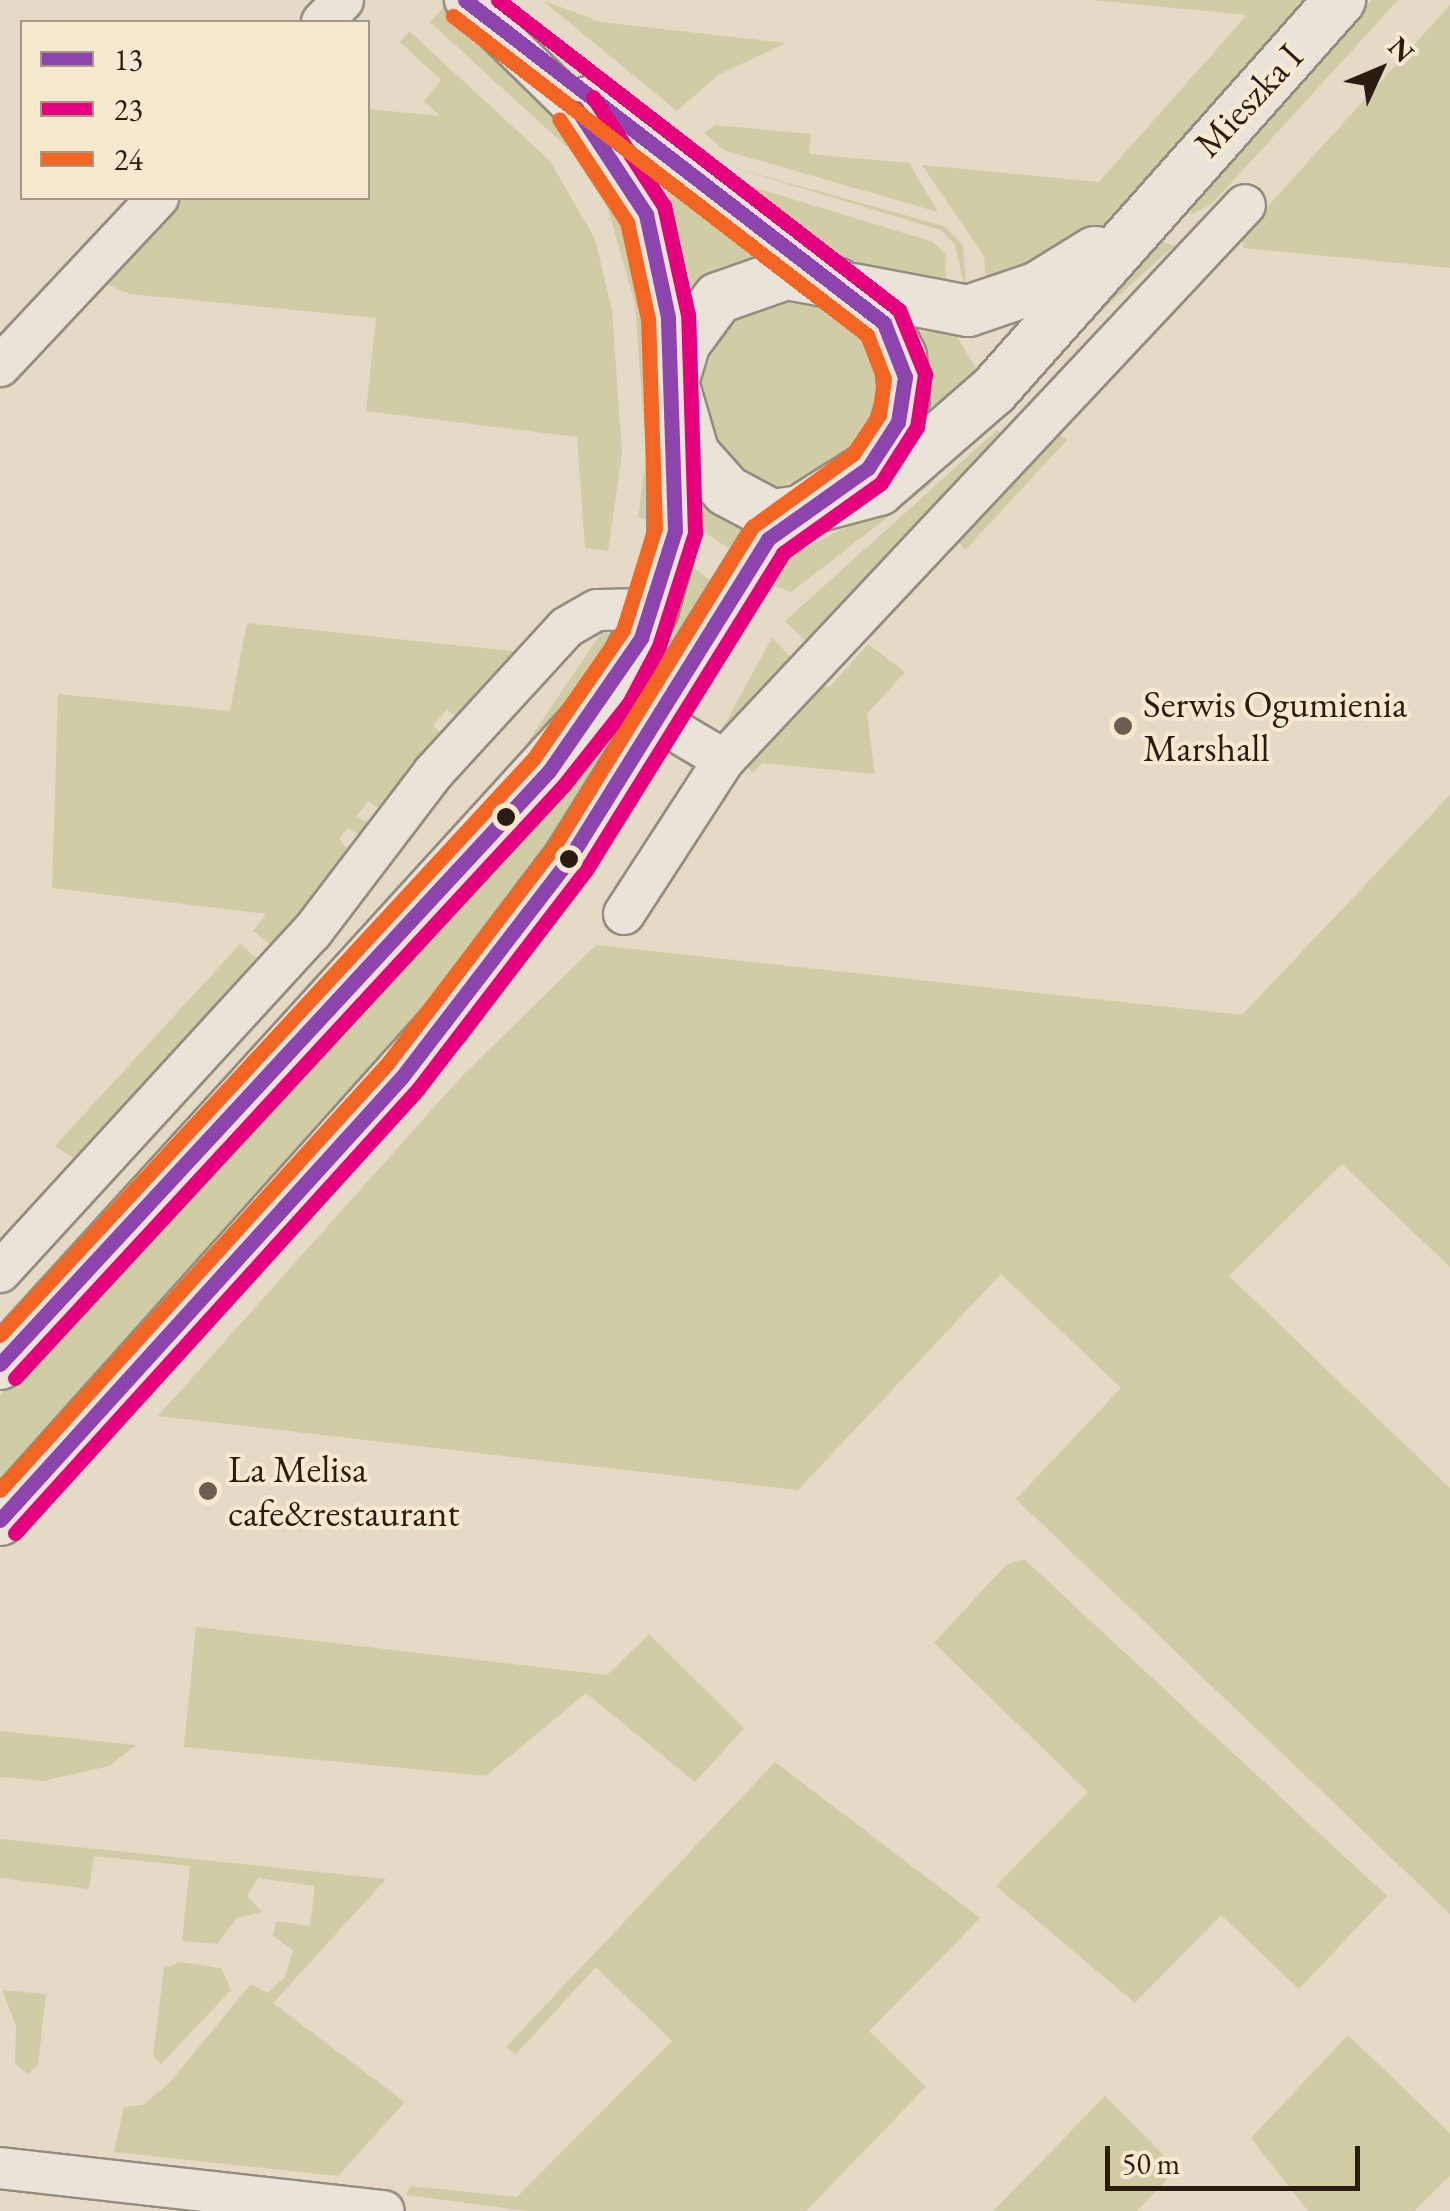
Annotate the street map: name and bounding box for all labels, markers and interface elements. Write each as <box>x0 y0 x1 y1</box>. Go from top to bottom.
legend <box>20 20 370 200</box>
north arrow <box>1330 20 1430 120</box>
text: N <box>1381 29 1422 70</box>
street label: Mieszka I <box>1184 34 1312 166</box>
text: 13 <box>114 40 143 79</box>
text: 23 <box>114 90 143 129</box>
text: 24 <box>114 140 143 179</box>
place label: Serwis Ogumienia Marshall <box>1143 681 1407 771</box>
marker: Serwis Ogumienia Marshall <box>1112 715 1134 737</box>
unlabelled marker <box>496 807 516 827</box>
unlabelled marker <box>559 849 579 869</box>
place label: La Melisa cafe&restaurant <box>228 1446 459 1536</box>
marker: La Melisa cafe&restaurant <box>197 1480 219 1502</box>
scale bar <box>1110 2126 1365 2188</box>
text: 50 m <box>1122 2144 1180 2183</box>

